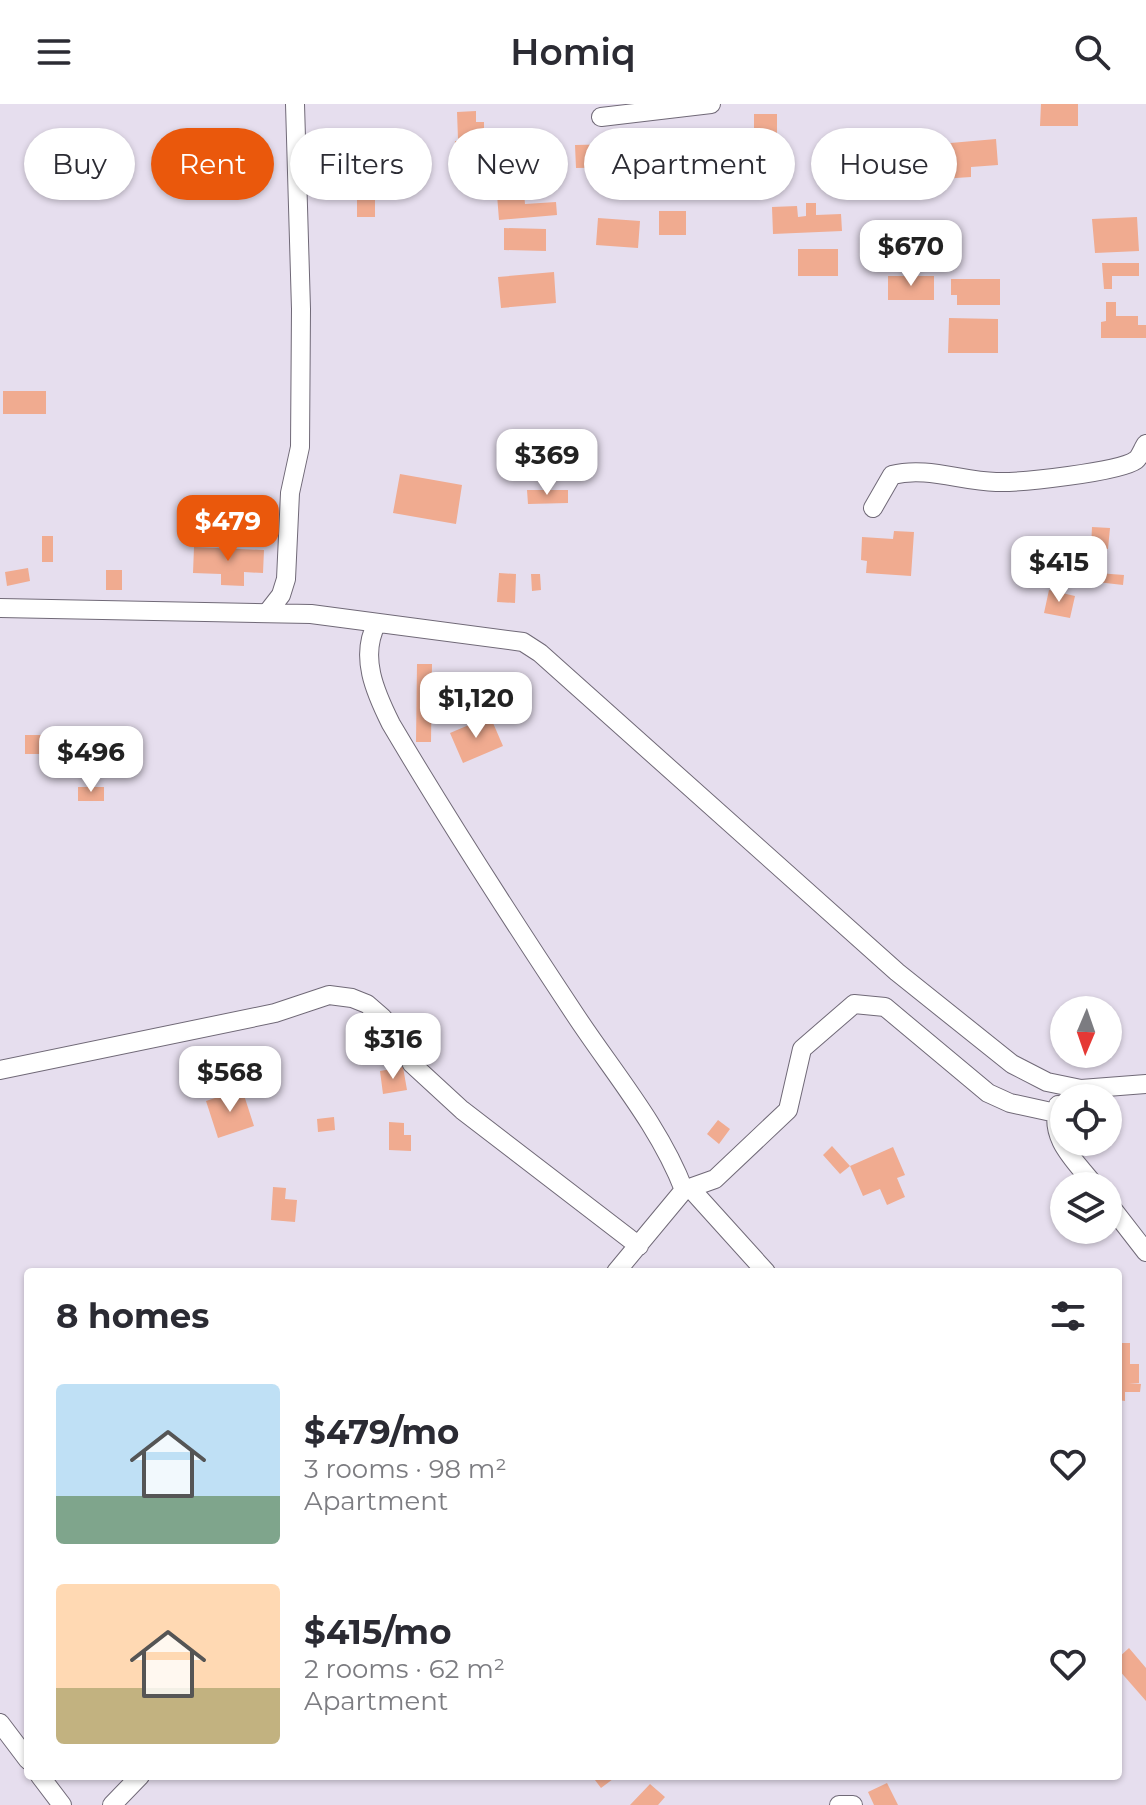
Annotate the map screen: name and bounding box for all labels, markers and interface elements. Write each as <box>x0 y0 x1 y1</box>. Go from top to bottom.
icon: menu <box>32 30 76 74</box>
text: Homiq <box>510 30 636 74</box>
icon: search <box>1070 30 1114 74</box>
chip: Buy <box>24 128 135 200</box>
chip: Rent <box>151 128 274 200</box>
chip: Filters <box>290 128 432 200</box>
chip: New <box>448 128 568 200</box>
chip: Apartment <box>584 128 795 200</box>
chip: House <box>811 128 957 200</box>
pin: $670 <box>864 220 958 288</box>
text: $670 <box>878 230 944 262</box>
pin: $369 <box>500 429 594 497</box>
text: $369 <box>514 439 580 471</box>
pin: $479 <box>181 495 275 563</box>
text: $479 <box>195 505 261 537</box>
pin: $415 <box>1012 536 1106 604</box>
text: $415 <box>1029 546 1089 578</box>
pin: $1,120 <box>411 672 541 740</box>
text: $1,120 <box>438 682 514 714</box>
pin: $496 <box>44 726 138 794</box>
text: $496 <box>57 736 125 768</box>
north arrow <box>1050 996 1122 1068</box>
map controls <box>1050 996 1122 1244</box>
pin: $316 <box>346 1013 440 1081</box>
text: $316 <box>364 1023 422 1055</box>
pin: $568 <box>183 1046 277 1114</box>
text: $568 <box>197 1056 263 1088</box>
button: locate <box>1050 1084 1122 1156</box>
button: layers <box>1050 1172 1122 1244</box>
icon: filters <box>1046 1294 1090 1338</box>
text: 8 homes <box>56 1295 209 1337</box>
text: $479/mo <box>304 1411 459 1453</box>
icon: home <box>120 1416 216 1512</box>
icon: heart <box>1046 1442 1090 1486</box>
text: 3 rooms · 98 m² <box>304 1453 507 1485</box>
text: Apartment <box>304 1485 448 1517</box>
text: $415/mo <box>304 1611 451 1653</box>
icon: home <box>120 1616 216 1712</box>
icon: heart <box>1046 1642 1090 1686</box>
text: 2 rooms · 62 m² <box>304 1653 505 1685</box>
text: Apartment <box>304 1685 448 1717</box>

